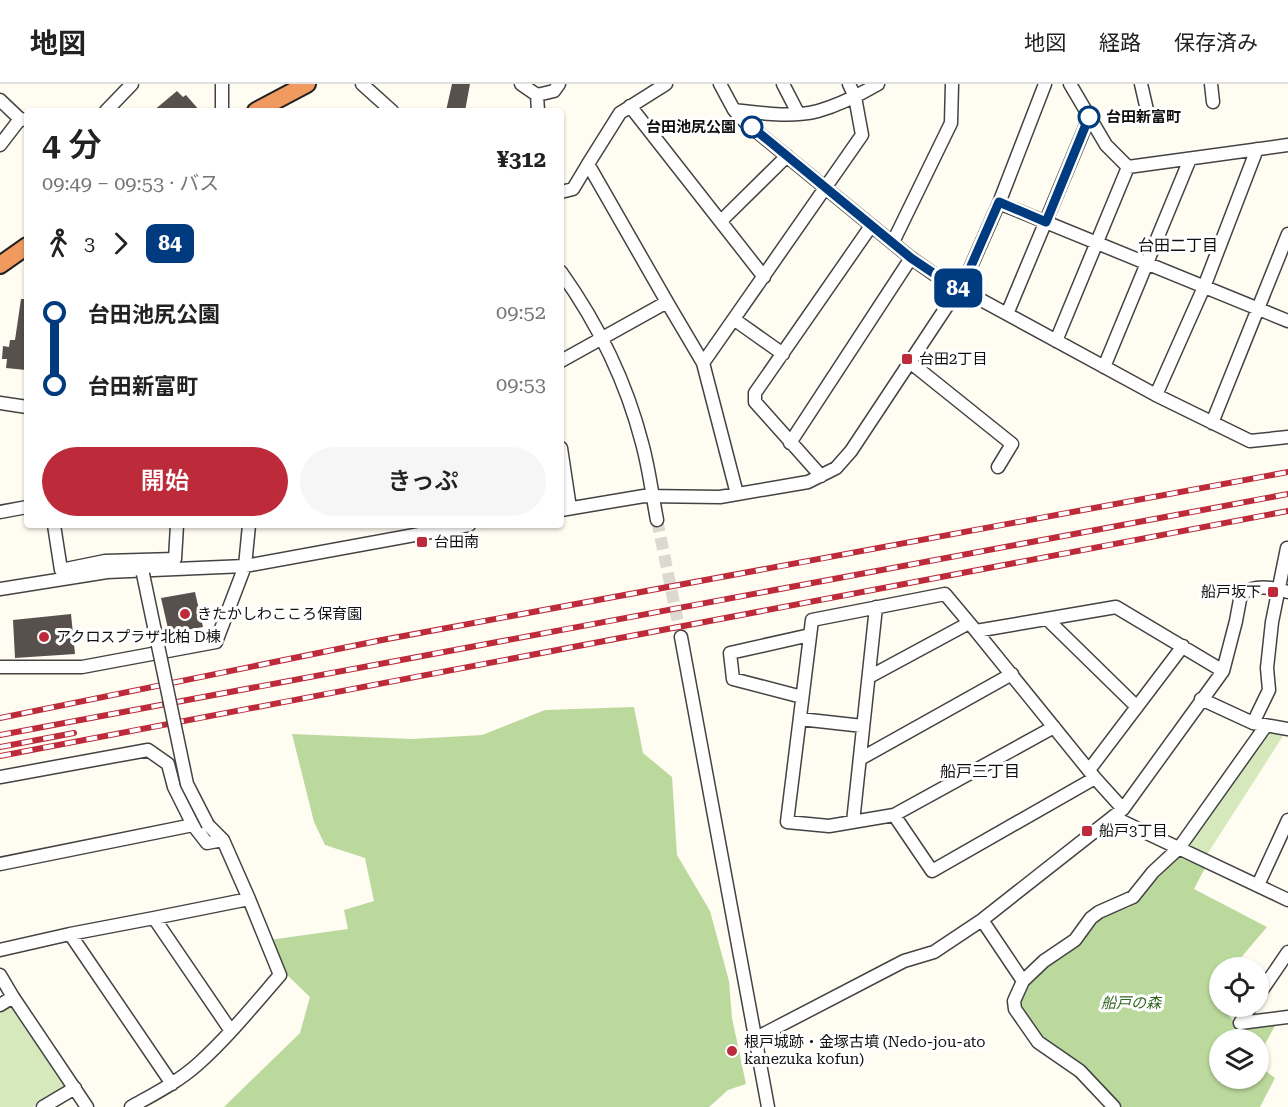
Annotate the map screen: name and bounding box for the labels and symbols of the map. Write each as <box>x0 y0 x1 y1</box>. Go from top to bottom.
marker: 台田新富町 <box>1078 106 1100 128</box>
place label: 台田新富町 <box>1106 108 1181 126</box>
marker: 台田池尻公園 <box>741 116 763 138</box>
place label: 台田池尻公園 <box>646 118 736 136</box>
district label: 台田二丁目 <box>1138 236 1218 255</box>
line badge: 84 <box>931 268 985 308</box>
place label: 台田2丁目 <box>919 350 987 368</box>
marker: 台田2丁目 <box>900 352 914 366</box>
place label: 台田南 <box>434 533 479 551</box>
marker: 台田南 <box>415 535 429 549</box>
place label: 船戸坂下 <box>1201 583 1261 601</box>
marker: 船戸坂下 <box>1266 585 1280 599</box>
place label: きたかしわこころ保育園 <box>197 605 362 623</box>
marker: きたかしわこころ保育園 <box>178 607 192 621</box>
place label: アクロスプラザ北柏 D棟 <box>56 628 221 646</box>
marker: アクロスプラザ北柏 D棟 <box>37 630 51 644</box>
district label: 船戸三丁目 <box>940 762 1020 781</box>
place label: 船戸3丁目 <box>1099 822 1167 840</box>
marker: 船戸3丁目 <box>1080 824 1094 838</box>
park label: 船戸の森 <box>1101 994 1163 1012</box>
place label: 根戸城跡・金塚古墳 (Nedo-jou-ato kanezuka kofun) <box>744 1033 986 1068</box>
marker: 根戸城跡・金塚古墳 (Nedo-jou-ato kanezuka kofun) <box>725 1044 739 1058</box>

